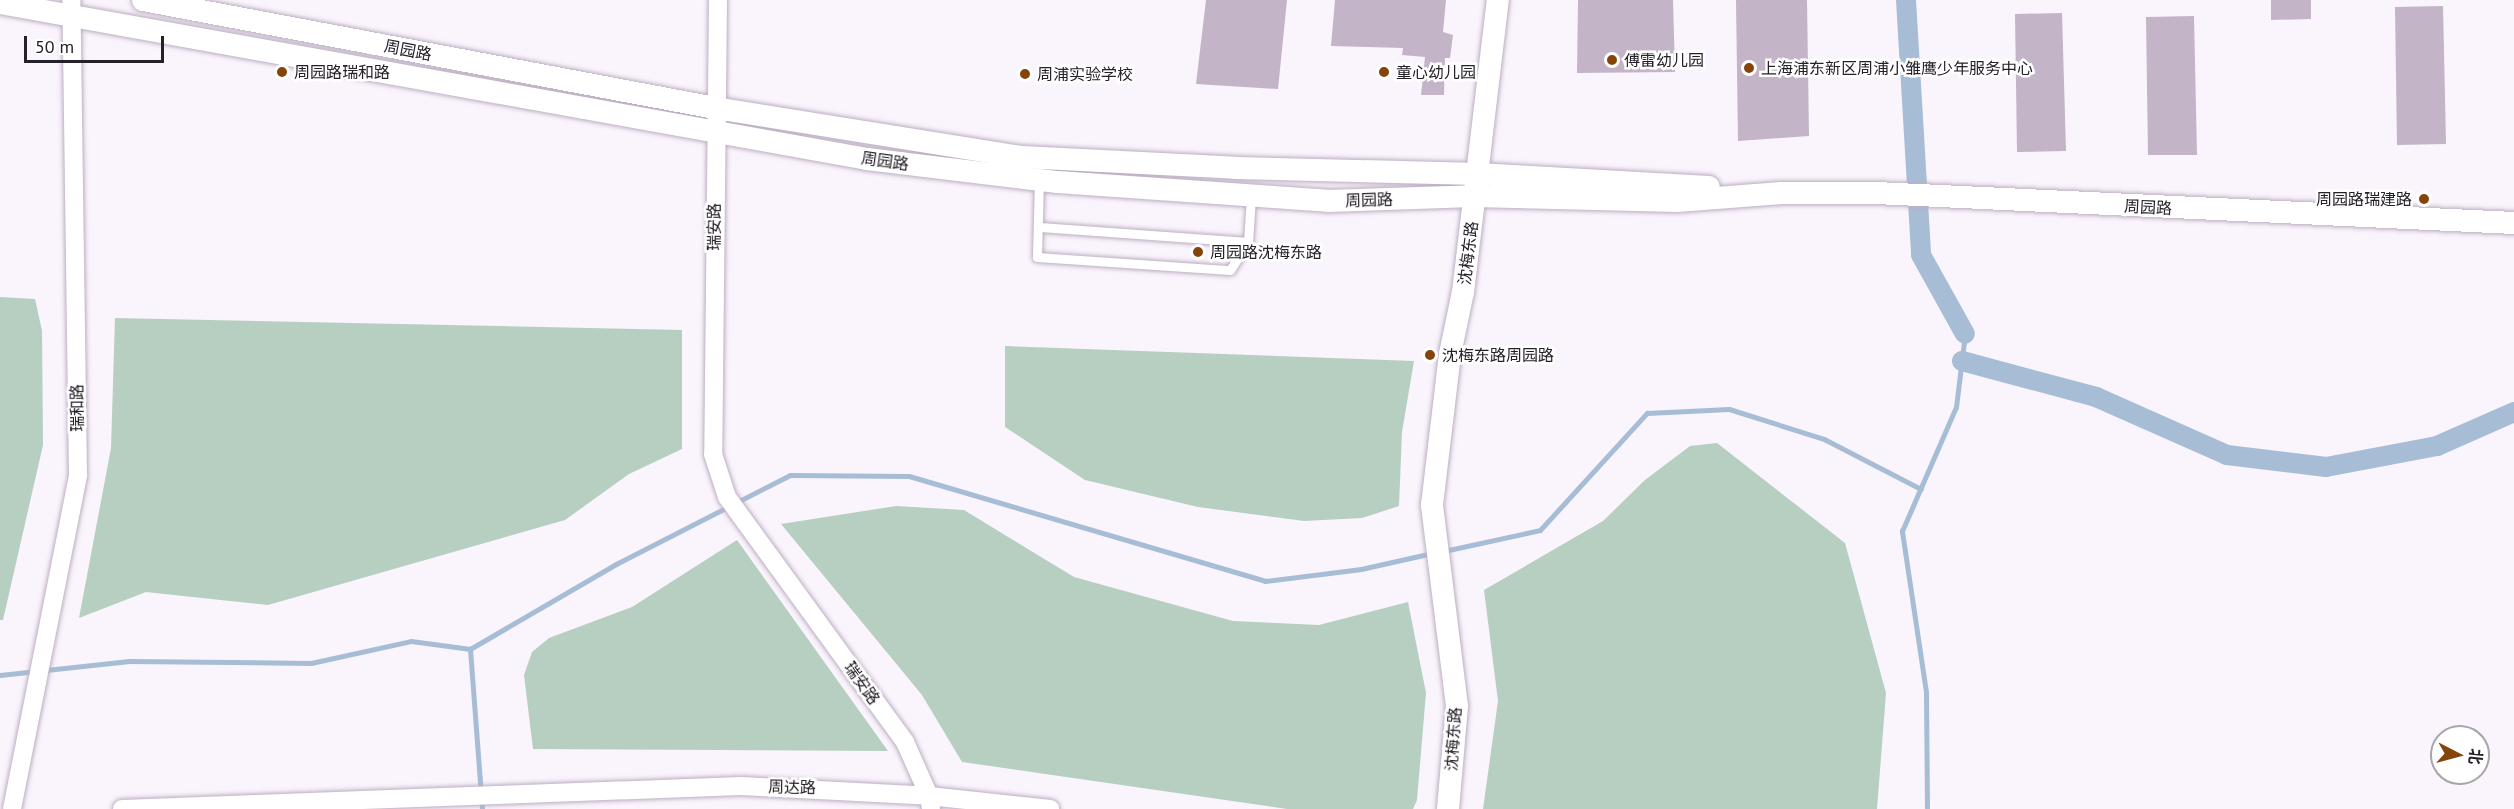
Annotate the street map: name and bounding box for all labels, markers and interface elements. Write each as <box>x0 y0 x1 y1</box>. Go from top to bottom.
scale bar <box>27 24 166 62</box>
text: 50 m <box>35 35 74 58</box>
street label: 周园路 <box>383 36 433 64</box>
place label: 傅雷幼儿园 <box>1624 50 1704 70</box>
marker: 傅雷幼儿园 <box>1605 53 1619 67</box>
place label: 上海浦东新区周浦小雏鹰少年服务中心 <box>1761 58 2033 78</box>
marker: 上海浦东新区周浦小雏鹰少年服务中心 <box>1742 61 1756 75</box>
place label: 周园路瑞和路 <box>294 62 390 82</box>
place label: 童心幼儿园 <box>1396 62 1476 82</box>
place label: 周浦实验学校 <box>1037 64 1133 84</box>
marker: 周园路瑞和路 <box>275 65 289 79</box>
marker: 童心幼儿园 <box>1377 65 1391 79</box>
marker: 周浦实验学校 <box>1018 67 1032 81</box>
street label: 周园路 <box>860 148 910 174</box>
place label: 周园路瑞建路 <box>2316 189 2412 209</box>
street label: 周园路 <box>1345 190 1393 210</box>
marker: 周园路瑞建路 <box>2417 192 2431 206</box>
street label: 周园路 <box>2124 196 2172 218</box>
street label: 瑞安路 <box>704 203 724 251</box>
street label: 沈梅东路 <box>1455 220 1481 286</box>
place label: 周园路沈梅东路 <box>1210 242 1322 262</box>
marker: 周园路沈梅东路 <box>1191 245 1205 259</box>
place label: 沈梅东路周园路 <box>1442 345 1554 365</box>
marker: 沈梅东路周园路 <box>1423 348 1437 362</box>
street label: 瑞和路 <box>67 384 87 432</box>
street label: 瑞安路 <box>840 658 884 708</box>
street label: 沈梅东路 <box>1441 706 1465 772</box>
north arrow <box>2430 725 2490 785</box>
text: 北 <box>2465 748 2487 766</box>
street label: 周达路 <box>768 777 816 797</box>

